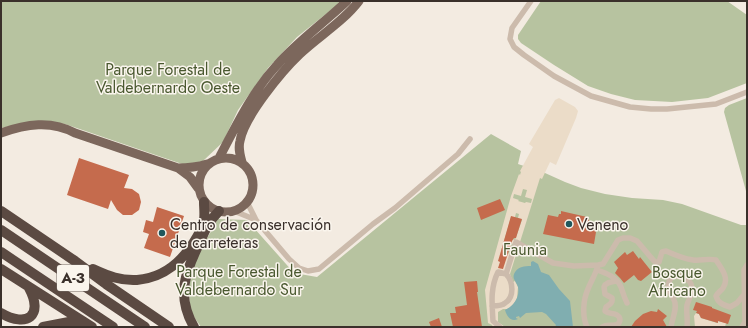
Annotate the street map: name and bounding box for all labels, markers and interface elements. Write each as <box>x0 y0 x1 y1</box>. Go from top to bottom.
park label: Parque Forestal de Valdebernardo Oeste <box>96 58 240 99</box>
place label: Centro de conservación de carreteras <box>170 213 332 254</box>
place label: Veneno <box>577 213 629 236</box>
marker: Veneno <box>564 219 574 229</box>
marker: Centro de conservación de carreteras <box>157 228 167 238</box>
park label: Faunia <box>503 238 547 261</box>
park label: Parque Forestal de Valdebernardo Sur <box>175 260 303 301</box>
park label: Bosque Africano <box>648 261 706 302</box>
road number: A-3 <box>57 265 89 291</box>

